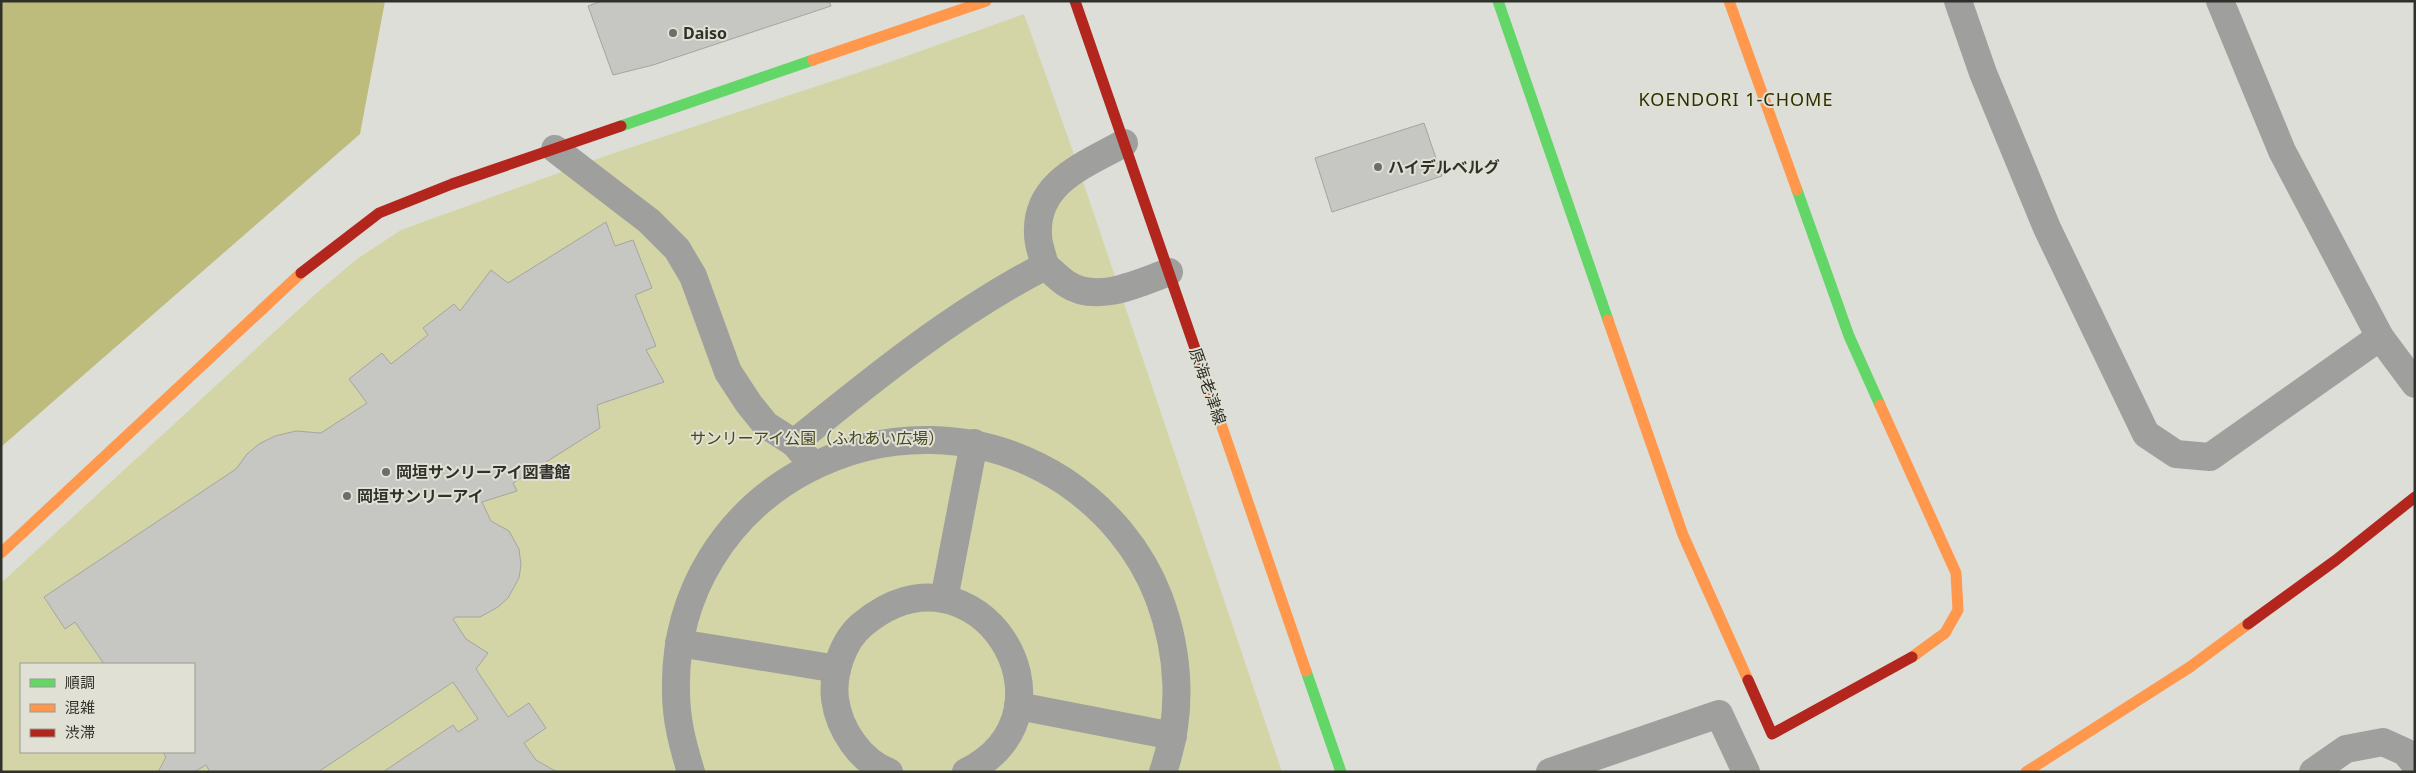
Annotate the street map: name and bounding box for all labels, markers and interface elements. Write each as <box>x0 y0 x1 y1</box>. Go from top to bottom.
place label: Daiso <box>683 22 727 44</box>
marker: Daiso <box>667 27 679 39</box>
district label: KOENDORI 1-CHOME <box>1639 87 1833 111</box>
place label: ハイデルベルグ <box>1388 156 1500 178</box>
marker: ハイデルベルグ <box>1372 161 1384 173</box>
street label: 原海老津線 <box>1185 345 1231 427</box>
park label: サンリーアイ公園（ふれあい広場） <box>690 427 944 449</box>
place label: 岡垣サンリーアイ図書館 <box>396 461 571 483</box>
marker: 岡垣サンリーアイ図書館 <box>380 466 392 478</box>
place label: 岡垣サンリーアイ <box>357 485 484 507</box>
marker: 岡垣サンリーアイ <box>341 490 353 502</box>
legend <box>20 663 195 753</box>
text: 順調 <box>65 672 95 692</box>
text: 混雑 <box>65 697 95 717</box>
text: 渋滞 <box>65 722 95 742</box>

